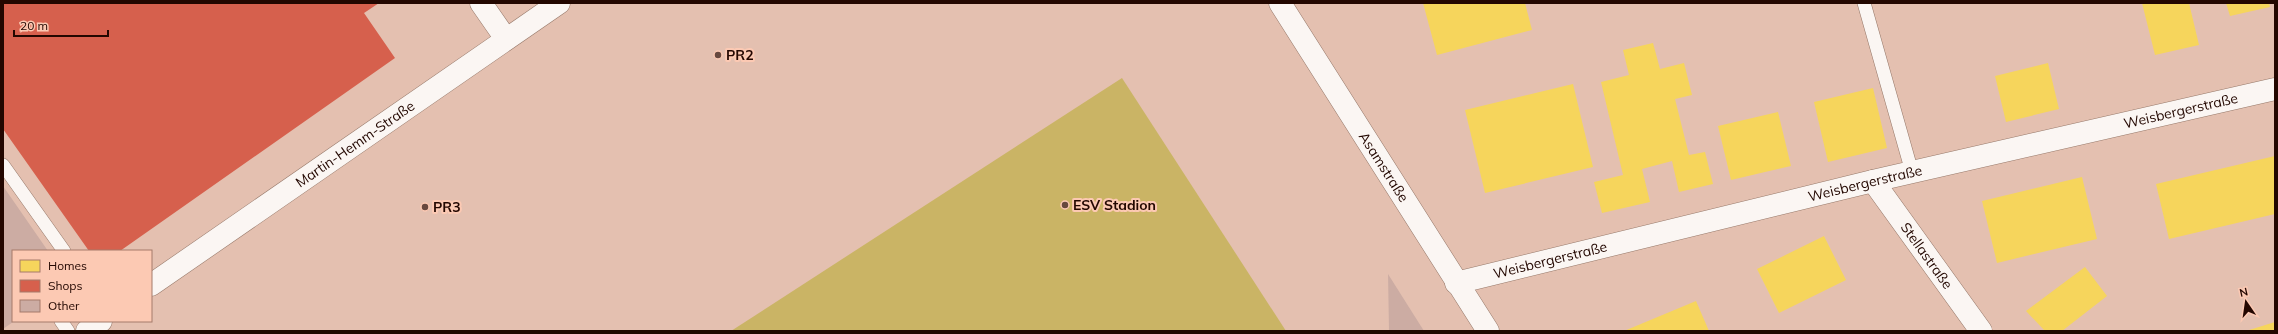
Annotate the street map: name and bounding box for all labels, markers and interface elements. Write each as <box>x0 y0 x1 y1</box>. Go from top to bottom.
scale bar <box>14 12 108 38</box>
text: 20 m <box>20 18 48 33</box>
place label: PR2 <box>726 46 754 64</box>
marker: PR2 <box>713 50 723 60</box>
street label: Weisbergerstraße <box>2122 89 2240 132</box>
street label: Martin-Hemm-Straße <box>292 97 418 191</box>
street label: Asamstraße <box>1355 128 1413 205</box>
street label: Weisbergerstraße <box>1806 161 1924 206</box>
place label: ESV Stadion <box>1073 196 1156 214</box>
place label: PR3 <box>433 198 461 216</box>
marker: ESV Stadion <box>1060 200 1070 210</box>
marker: PR3 <box>420 202 430 212</box>
street label: Stellastraße <box>1897 219 1957 293</box>
street label: Weisbergerstraße <box>1491 237 1609 283</box>
legend <box>12 250 152 322</box>
text: Homes <box>48 258 87 273</box>
text: Shops <box>48 278 83 293</box>
north arrow <box>2226 282 2266 322</box>
text: N <box>2238 285 2249 300</box>
text: Other <box>48 298 80 313</box>

